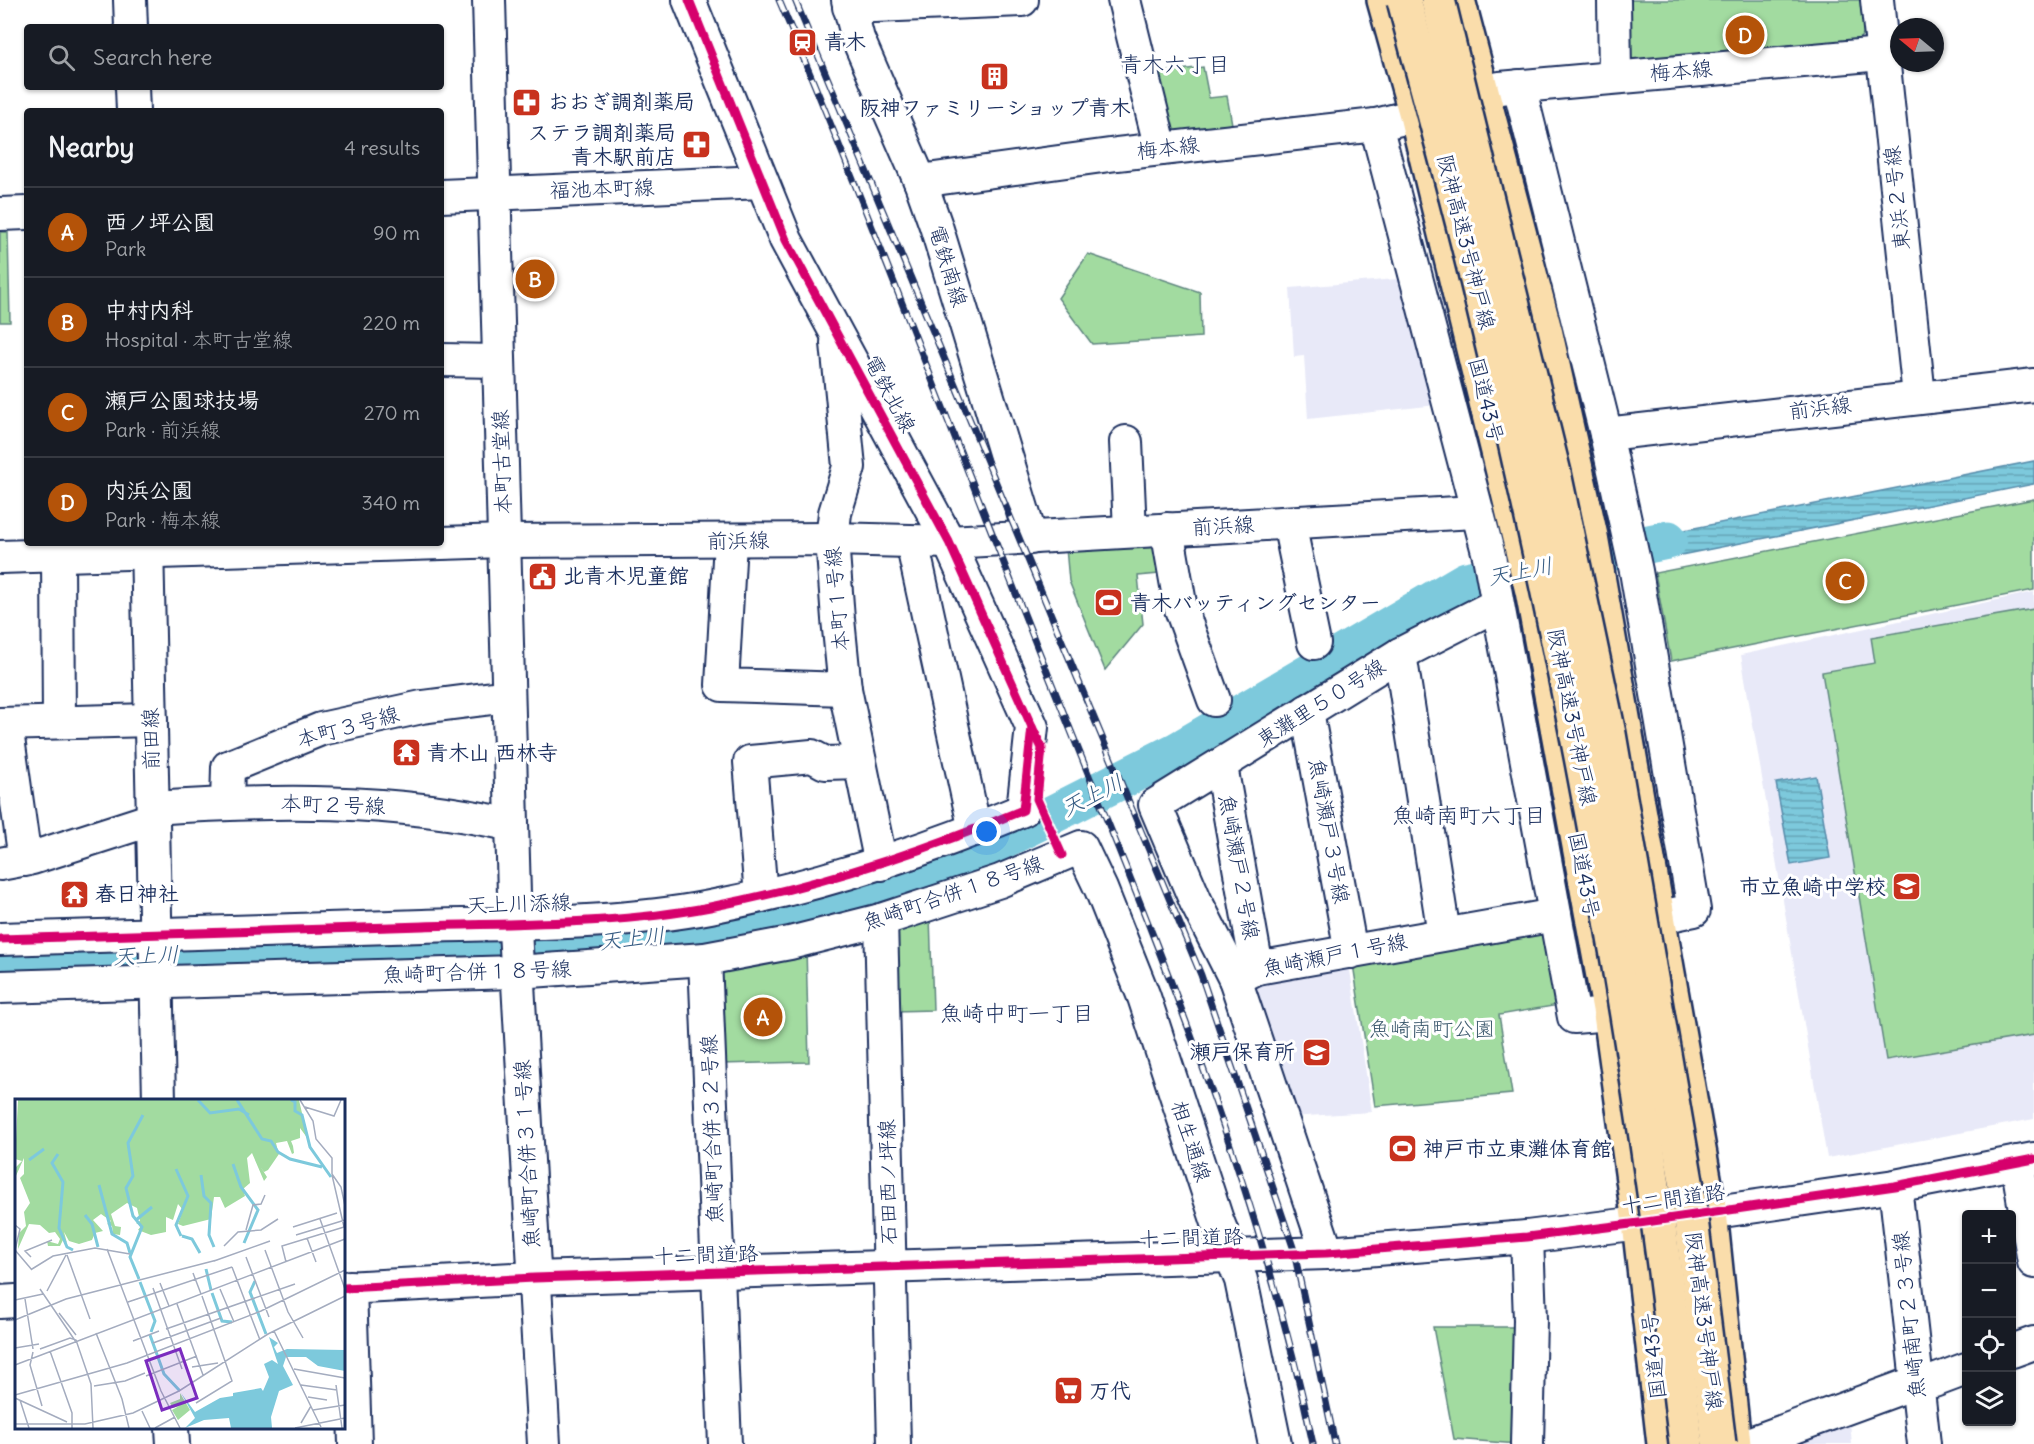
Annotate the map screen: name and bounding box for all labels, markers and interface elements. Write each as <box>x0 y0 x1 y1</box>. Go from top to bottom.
pin: D <box>1726 12 1764 57</box>
north arrow <box>1890 18 1944 72</box>
search box <box>24 24 444 90</box>
station icon: 青木 <box>787 26 819 58</box>
place label: 青木 <box>824 28 866 55</box>
icon: search <box>45 41 78 74</box>
text: Search here <box>93 43 212 71</box>
district label: 青木六丁目 <box>1120 50 1230 78</box>
street label: 梅本線 <box>1648 54 1714 87</box>
building icon: 阪神ファミリーショップ青木 <box>979 61 1011 93</box>
pharmacy icon: おおぎ調剤薬局 <box>511 86 543 118</box>
place label: おおぎ調剤薬局 <box>548 88 695 115</box>
place label: 阪神ファミリーショップ青木 <box>859 94 1131 121</box>
place label: ステラ調剤薬局 青木駅前店 <box>528 119 676 170</box>
pharmacy icon: ステラ調剤薬局 青木駅前店 <box>681 129 713 161</box>
street label: 梅本線 <box>1135 130 1201 165</box>
text: Nearby <box>48 131 134 164</box>
text: 4 results <box>344 135 420 160</box>
street label: 東浜２号線 <box>1878 144 1915 252</box>
street label: 阪神高速3号神戸線 <box>1432 151 1501 332</box>
street label: 福池本町線 <box>549 173 655 204</box>
text: 西ノ坪公園 <box>105 208 215 236</box>
text: A <box>61 220 74 245</box>
text: 90 m <box>373 220 420 245</box>
street label: 電鉄南線 <box>923 222 974 310</box>
text: Park <box>105 236 146 261</box>
pin: B <box>516 256 554 302</box>
text: 中村内科 <box>105 296 193 324</box>
text: B <box>61 310 74 335</box>
text: 220 m <box>363 310 420 335</box>
text: Hospital · 本町古堂線 <box>105 327 292 352</box>
street label: 電鉄北線 <box>859 350 922 437</box>
street label: 国道43号 <box>1463 354 1510 445</box>
text: 瀬戸公園球技場 <box>105 386 259 414</box>
street label: 前浜線 <box>1787 390 1853 425</box>
text: C <box>61 400 74 425</box>
text: 270 m <box>364 400 420 425</box>
street label: 本町古堂線 <box>486 409 517 515</box>
text: Park · 前浜線 <box>105 417 220 442</box>
text: 内浜公園 <box>105 476 193 504</box>
text: D <box>60 490 75 515</box>
text: 340 m <box>362 490 420 515</box>
text: Park · 梅本線 <box>105 507 220 532</box>
street label: 前浜線 <box>1191 510 1255 541</box>
street label: 前浜線 <box>706 526 770 555</box>
street label: 本町１号線 <box>818 546 855 653</box>
water label: 天上川 <box>1485 551 1555 591</box>
pin: C <box>1826 558 1864 604</box>
public building icon: 北青木児童館 <box>526 560 558 592</box>
place label: 北青木児童館 <box>563 562 689 589</box>
sports icon: 青木バッティングセンター <box>1093 587 1125 619</box>
place label: 青木バッティングセンター <box>1130 589 1381 616</box>
street label: 阪神高速3号神戸線 <box>1542 626 1603 808</box>
street label: 東灘里５０号線 <box>1251 652 1390 753</box>
street label: 本町３号線 <box>294 700 402 753</box>
street label: 前田線 <box>136 707 165 771</box>
temple icon: 青木山 西林寺 <box>390 737 422 769</box>
place label: 青木山 西林寺 <box>427 739 558 766</box>
street label: 魚崎瀬戸３号線 <box>1303 756 1356 906</box>
water label: 天上川 <box>1056 768 1128 822</box>
street label: 本町２号線 <box>280 789 386 820</box>
street label: 魚崎瀬戸２号線 <box>1213 792 1266 942</box>
district label: 魚崎南町六丁目 <box>1392 801 1546 829</box>
your location <box>972 817 1001 846</box>
street label: 国道43号 <box>1563 830 1606 920</box>
street label: 魚崎町合併１８号線 <box>859 849 1047 936</box>
school or university icon: 市立魚崎中学校 <box>1891 871 1923 903</box>
place label: 市立魚崎中学校 <box>1739 873 1886 900</box>
temple icon: 春日神社 <box>58 878 90 910</box>
place label: 春日神社 <box>95 880 179 907</box>
street label: 天上川添線 <box>466 888 572 919</box>
water label: 天上川 <box>598 921 666 955</box>
street label: 魚崎瀬戸１号線 <box>1260 927 1410 982</box>
water label: 天上川 <box>113 940 179 970</box>
street label: 魚崎町合併１８号線 <box>382 955 572 988</box>
pin: A <box>744 994 783 1040</box>
district label: 魚崎中町一丁目 <box>940 999 1094 1027</box>
park label: 魚崎南町公園 <box>1369 1015 1495 1042</box>
street label: 魚崎町合併３２号線 <box>695 1034 728 1224</box>
school or university icon: 瀬戸保育所 <box>1300 1036 1332 1068</box>
place label: 瀬戸保育所 <box>1190 1038 1295 1065</box>
street label: 魚崎町合併３１号線 <box>508 1059 545 1249</box>
street label: 相生通線 <box>1166 1097 1217 1185</box>
inset map <box>15 1099 345 1429</box>
street label: 石田西ノ坪線 <box>873 1119 902 1245</box>
sports icon: 神戸市立東灘体育館 <box>1386 1133 1418 1165</box>
place label: 神戸市立東灘体育館 <box>1423 1135 1612 1162</box>
street label: 十二間道路 <box>1619 1178 1727 1219</box>
map controls <box>1962 1210 2016 1426</box>
button: + <box>1962 1210 2016 1264</box>
street label: 十二間道路 <box>1138 1222 1244 1253</box>
street label: 阪神高速3号神戸線 <box>1680 1230 1729 1412</box>
street label: 魚崎南町２３号線 <box>1886 1230 1931 1400</box>
street label: 十二間道路 <box>653 1239 759 1270</box>
button: − <box>1962 1264 2016 1318</box>
street label: 国道43号 <box>1636 1311 1671 1401</box>
button: locate <box>1962 1318 2016 1372</box>
button: layers <box>1962 1372 2016 1426</box>
supermarket icon: 万代 <box>1052 1375 1084 1407</box>
place label: 万代 <box>1089 1377 1131 1404</box>

